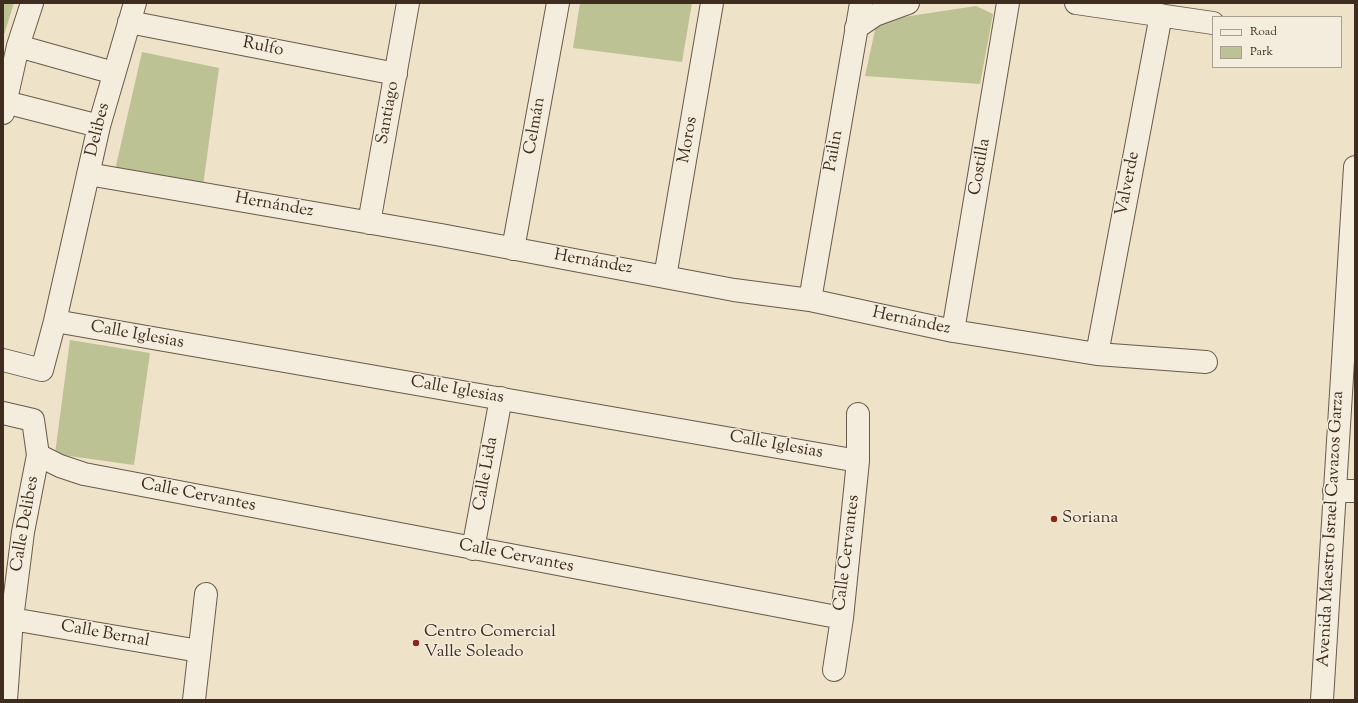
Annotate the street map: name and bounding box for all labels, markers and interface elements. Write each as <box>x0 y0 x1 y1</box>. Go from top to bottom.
legend <box>1212 16 1342 68</box>
text: Road <box>1250 23 1277 41</box>
street label: Rulfo <box>241 34 285 62</box>
text: Park <box>1250 43 1273 61</box>
street label: Santiago <box>373 80 405 146</box>
street label: Celmán <box>521 96 551 156</box>
street label: Delibes <box>82 101 116 159</box>
street label: Moros <box>675 115 703 165</box>
street label: Pailin <box>821 129 849 173</box>
street label: Costilla <box>966 137 996 197</box>
street label: Valverde <box>1113 150 1145 218</box>
street label: Hernández <box>233 189 315 223</box>
street label: Hernández <box>552 246 634 280</box>
street label: Hernández <box>870 304 952 340</box>
street label: Calle Iglesias <box>89 318 185 354</box>
street label: Calle Iglesias <box>409 373 505 409</box>
street label: Avenida Maestro Israel Cavazos Garza <box>1315 390 1349 668</box>
street label: Calle Iglesias <box>728 428 824 464</box>
street label: Calle Lida <box>470 435 504 513</box>
street label: Calle Delibes <box>8 475 44 573</box>
street label: Calle Cervantes <box>139 475 257 517</box>
street label: Calle Cervantes <box>831 494 865 612</box>
place label: Soriana <box>1062 509 1118 529</box>
marker: Soriana <box>1049 514 1059 524</box>
street label: Calle Cervantes <box>457 536 575 578</box>
street label: Calle Bernal <box>59 617 151 653</box>
place label: Centro Comercial Valle Soleado <box>424 623 556 663</box>
marker: Centro Comercial Valle Soleado <box>411 638 421 648</box>

